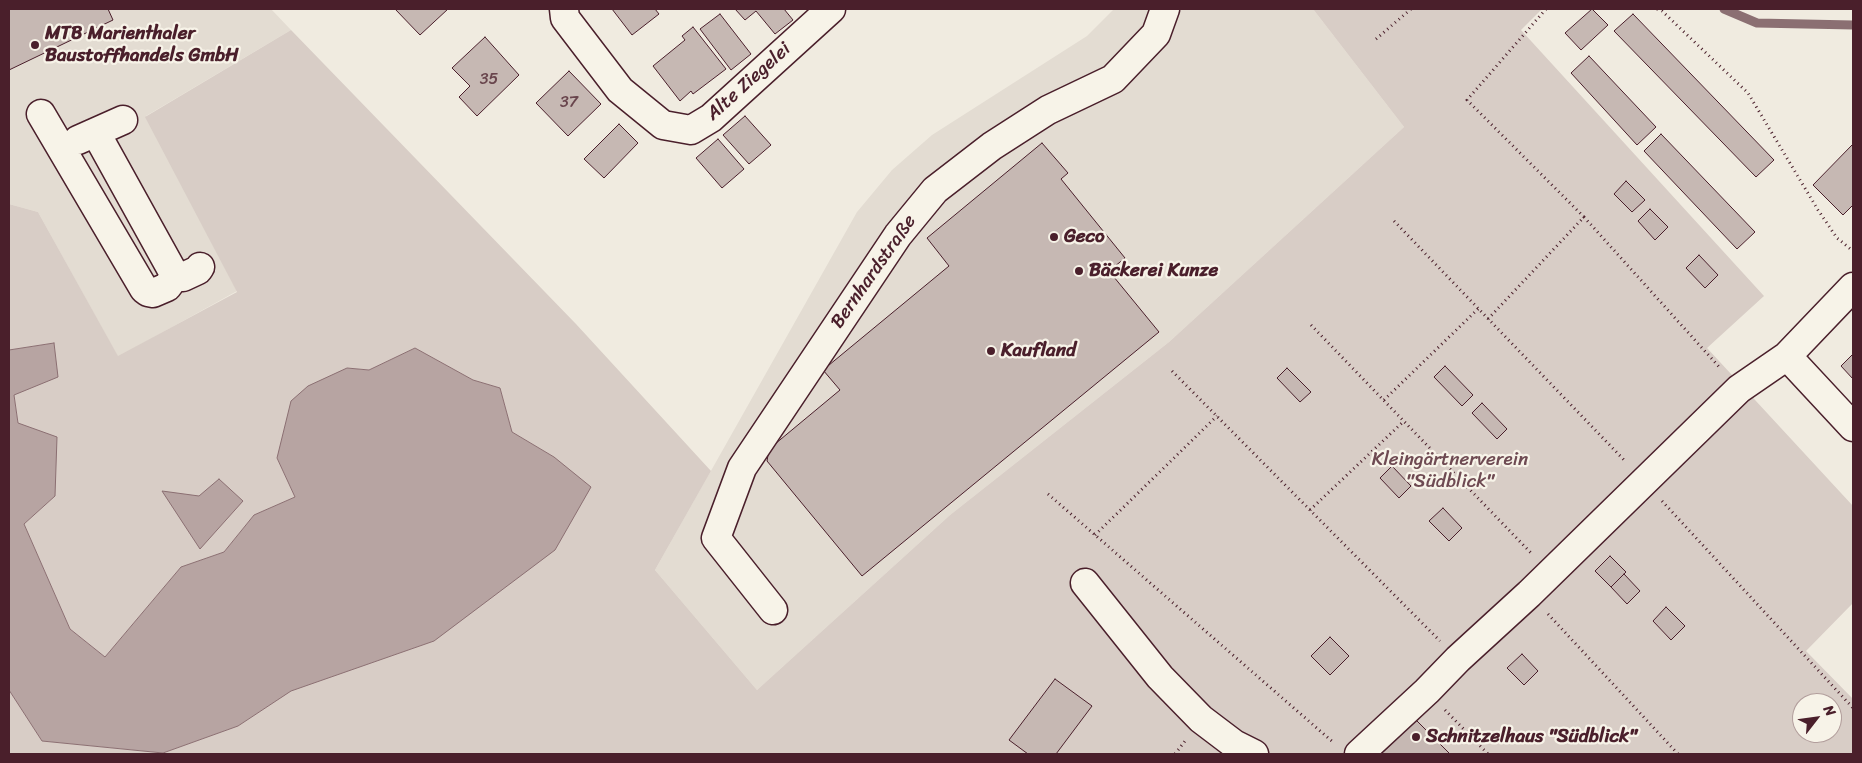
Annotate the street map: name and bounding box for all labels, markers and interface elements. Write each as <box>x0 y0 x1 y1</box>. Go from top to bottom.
place label: MTB Marienthaler Baustoffhandels GmbH <box>45 23 239 67</box>
street label: Alte Ziegelei <box>702 38 796 126</box>
marker: MTB Marienthaler Baustoffhandels GmbH <box>29 39 41 51</box>
house number: 35 <box>480 70 498 90</box>
house number: 37 <box>560 93 578 113</box>
street label: Bernhardstraße <box>826 211 922 333</box>
place label: Geco <box>1064 226 1105 248</box>
marker: Geco <box>1048 231 1060 243</box>
place label: Bäckerei Kunze <box>1089 260 1218 282</box>
marker: Bäckerei Kunze <box>1073 265 1085 277</box>
place label: Kaufland <box>1001 340 1076 362</box>
marker: Kaufland <box>985 345 997 357</box>
park label: Kleingärtnerverein "Südblick" <box>1372 449 1528 493</box>
north arrow <box>1792 693 1842 743</box>
text: N <box>1816 700 1843 721</box>
place label: Schnitzelhaus "Südblick" <box>1426 726 1637 748</box>
marker: Schnitzelhaus "Südblick" <box>1410 731 1422 743</box>

